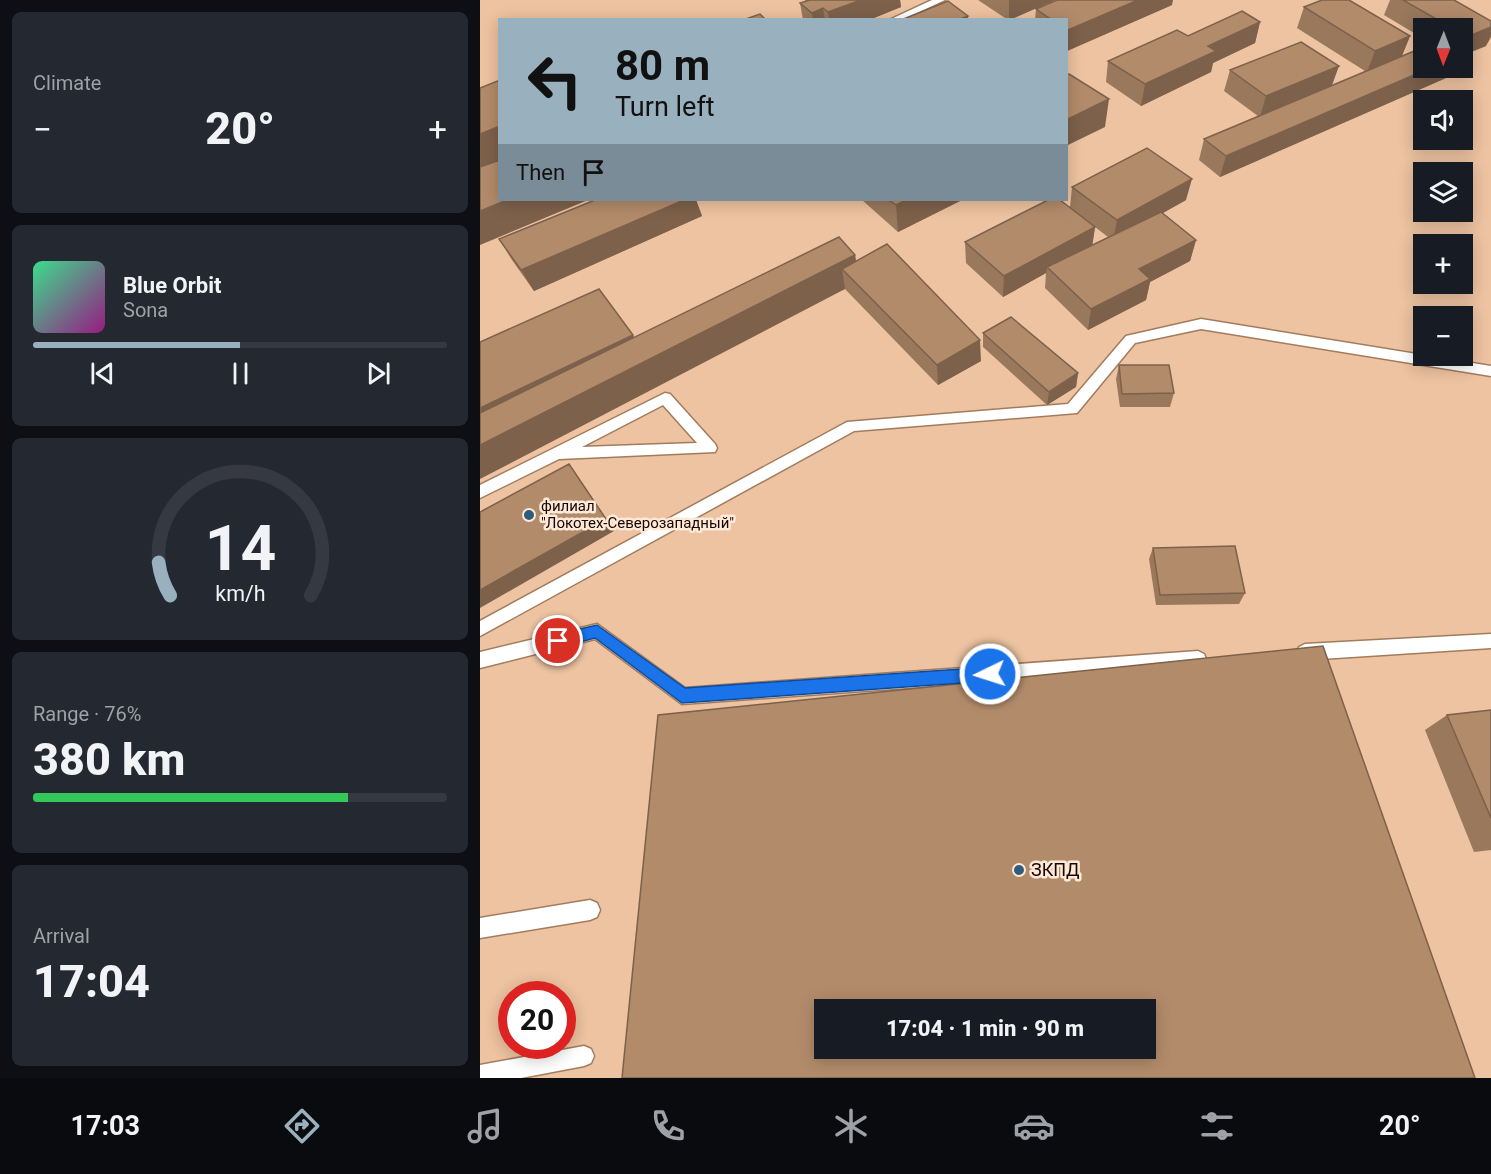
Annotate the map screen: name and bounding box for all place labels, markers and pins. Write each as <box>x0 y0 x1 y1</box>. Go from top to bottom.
place label: филиал "Локотех-Северозападный" <box>541 497 734 532</box>
marker: филиал "Локотех-Северозападный" <box>522 508 536 522</box>
pin <box>532 615 583 666</box>
place label: ЗКПД <box>1031 859 1080 880</box>
marker: ЗКПД <box>1012 863 1026 877</box>

